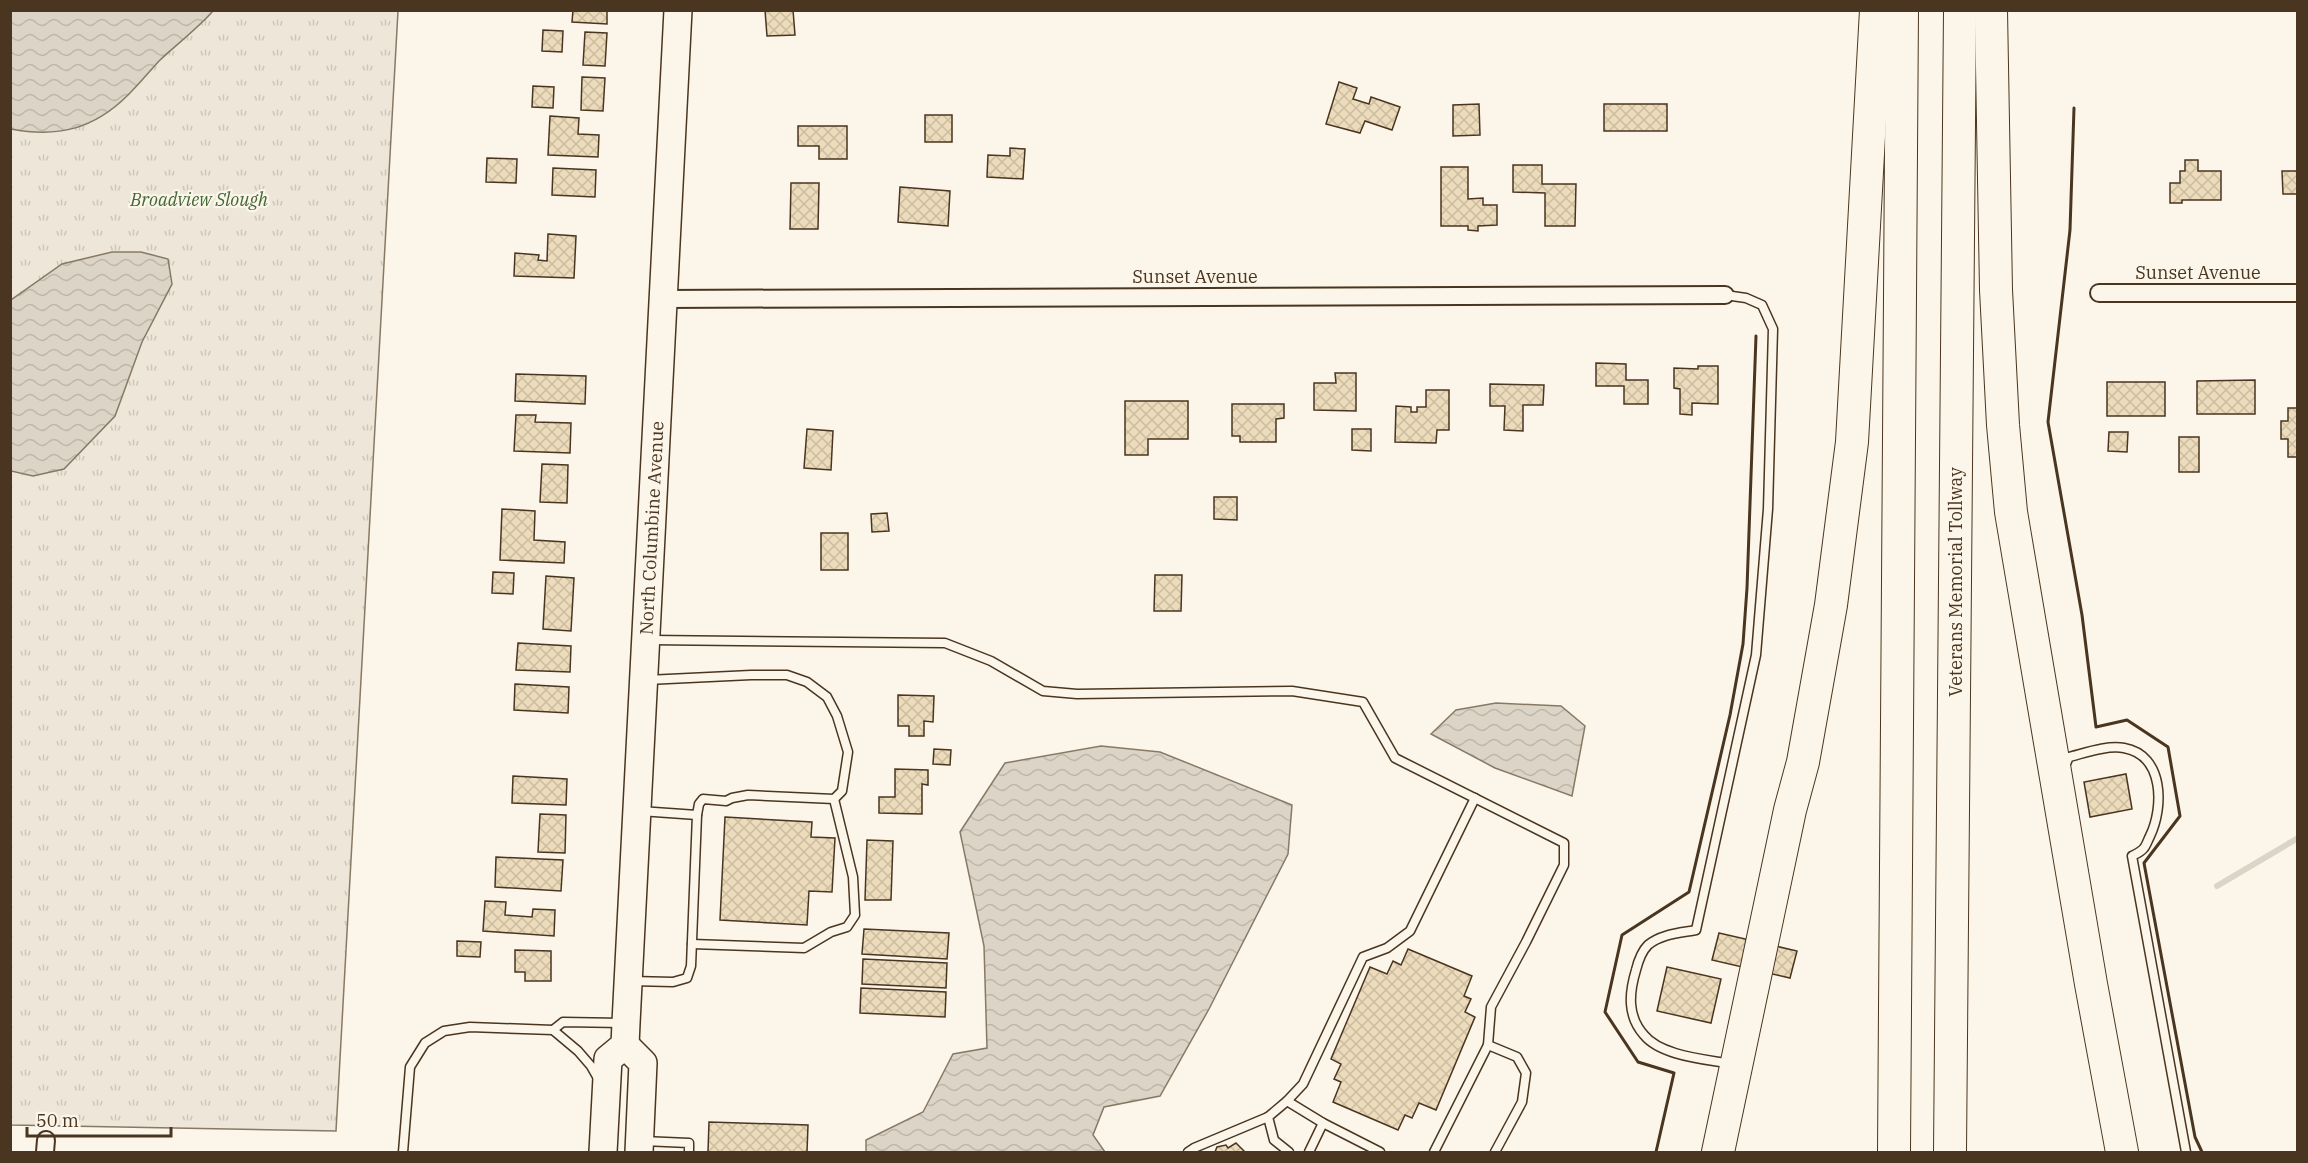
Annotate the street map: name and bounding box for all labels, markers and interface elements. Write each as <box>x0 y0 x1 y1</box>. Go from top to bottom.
park label: Broadview Slough <box>129 188 268 211</box>
street label: Sunset Avenue <box>2135 261 2261 284</box>
street label: Sunset Avenue <box>1132 265 1258 288</box>
street label: North Columbine Avenue <box>634 420 669 636</box>
street label: Veterans Memorial Tollway <box>1944 467 1967 697</box>
scale bar <box>27 1100 171 1138</box>
text: 50 m <box>36 1109 79 1132</box>

